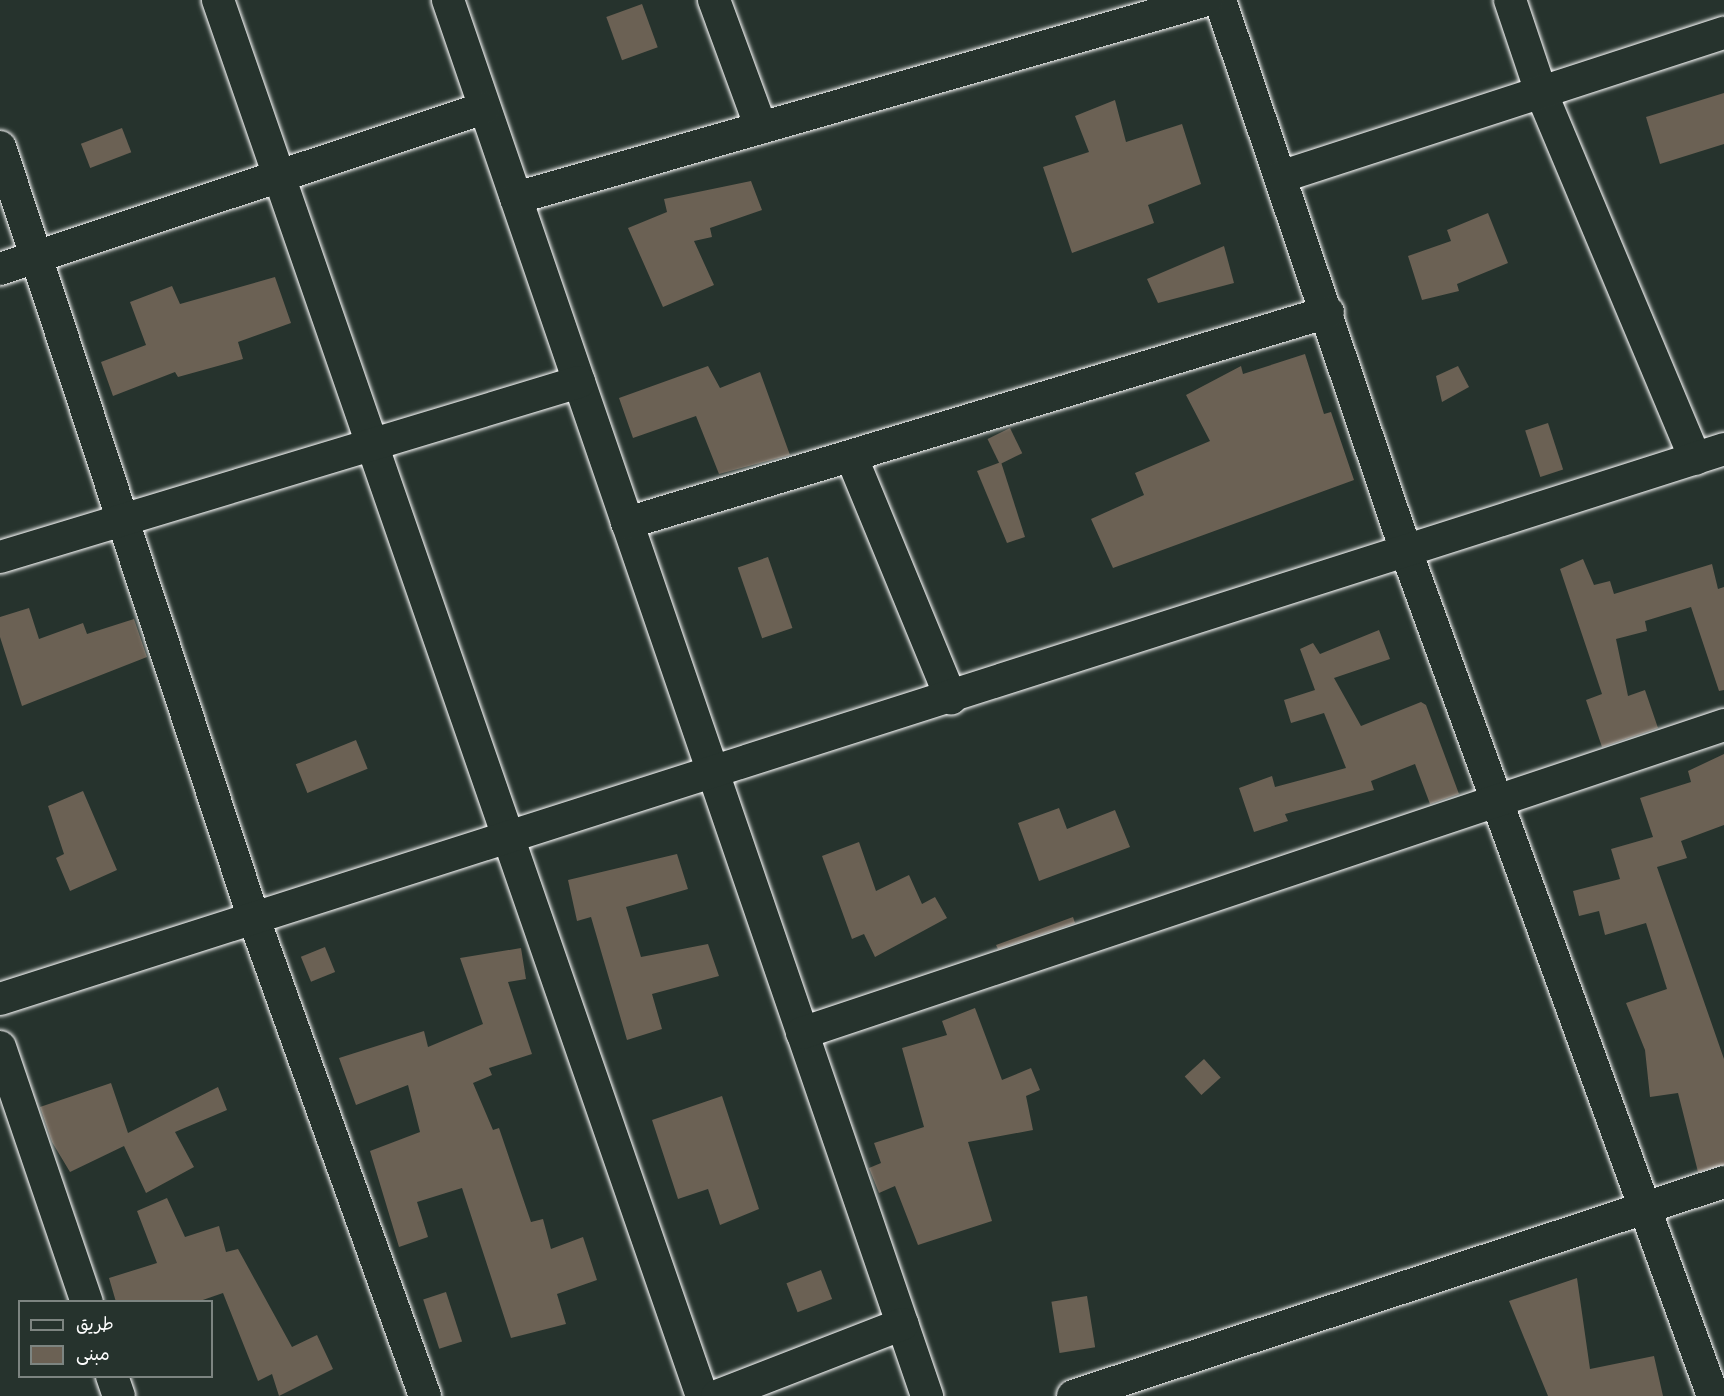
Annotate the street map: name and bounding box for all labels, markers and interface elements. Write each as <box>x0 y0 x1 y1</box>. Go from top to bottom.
legend <box>18 1300 213 1378</box>
text: طريق <box>76 1311 114 1336</box>
text: مبنى <box>76 1341 110 1366</box>

